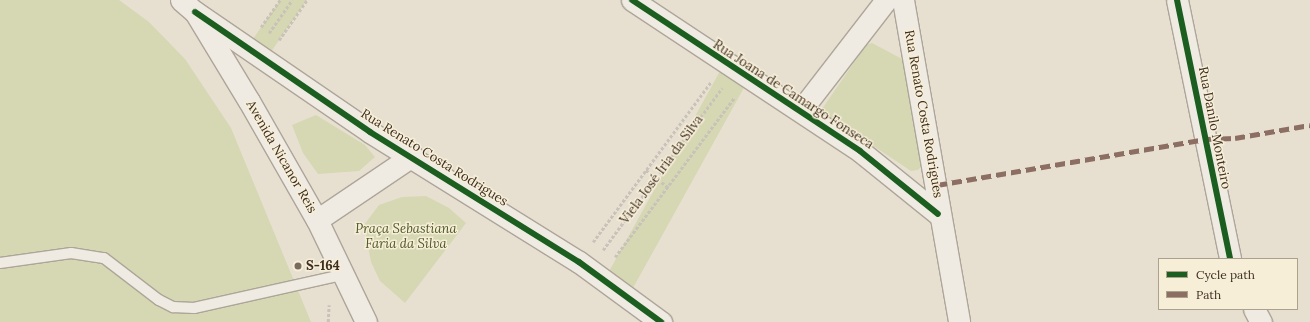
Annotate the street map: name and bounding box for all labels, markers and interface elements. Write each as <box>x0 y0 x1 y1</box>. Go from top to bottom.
street label: Rua Renato Costa Rodrigues <box>901 29 945 199</box>
street label: Rua Joana de Camargo Fonseca <box>710 37 876 153</box>
street label: Rua Danilo Monteiro <box>1194 65 1234 191</box>
street label: Avenida Nicanor Reis <box>242 98 320 216</box>
street label: Rua Renato Costa Rodrigues <box>358 106 510 210</box>
street label: Viela José Iria da Silva <box>617 113 707 227</box>
park label: Praça Sebastiana Faria da Silva <box>355 222 457 253</box>
place label: S-164 <box>306 258 340 274</box>
legend <box>1158 258 1298 310</box>
marker: S-164 <box>293 261 303 271</box>
text: Cycle path <box>1196 267 1255 282</box>
text: Path <box>1196 287 1221 302</box>

